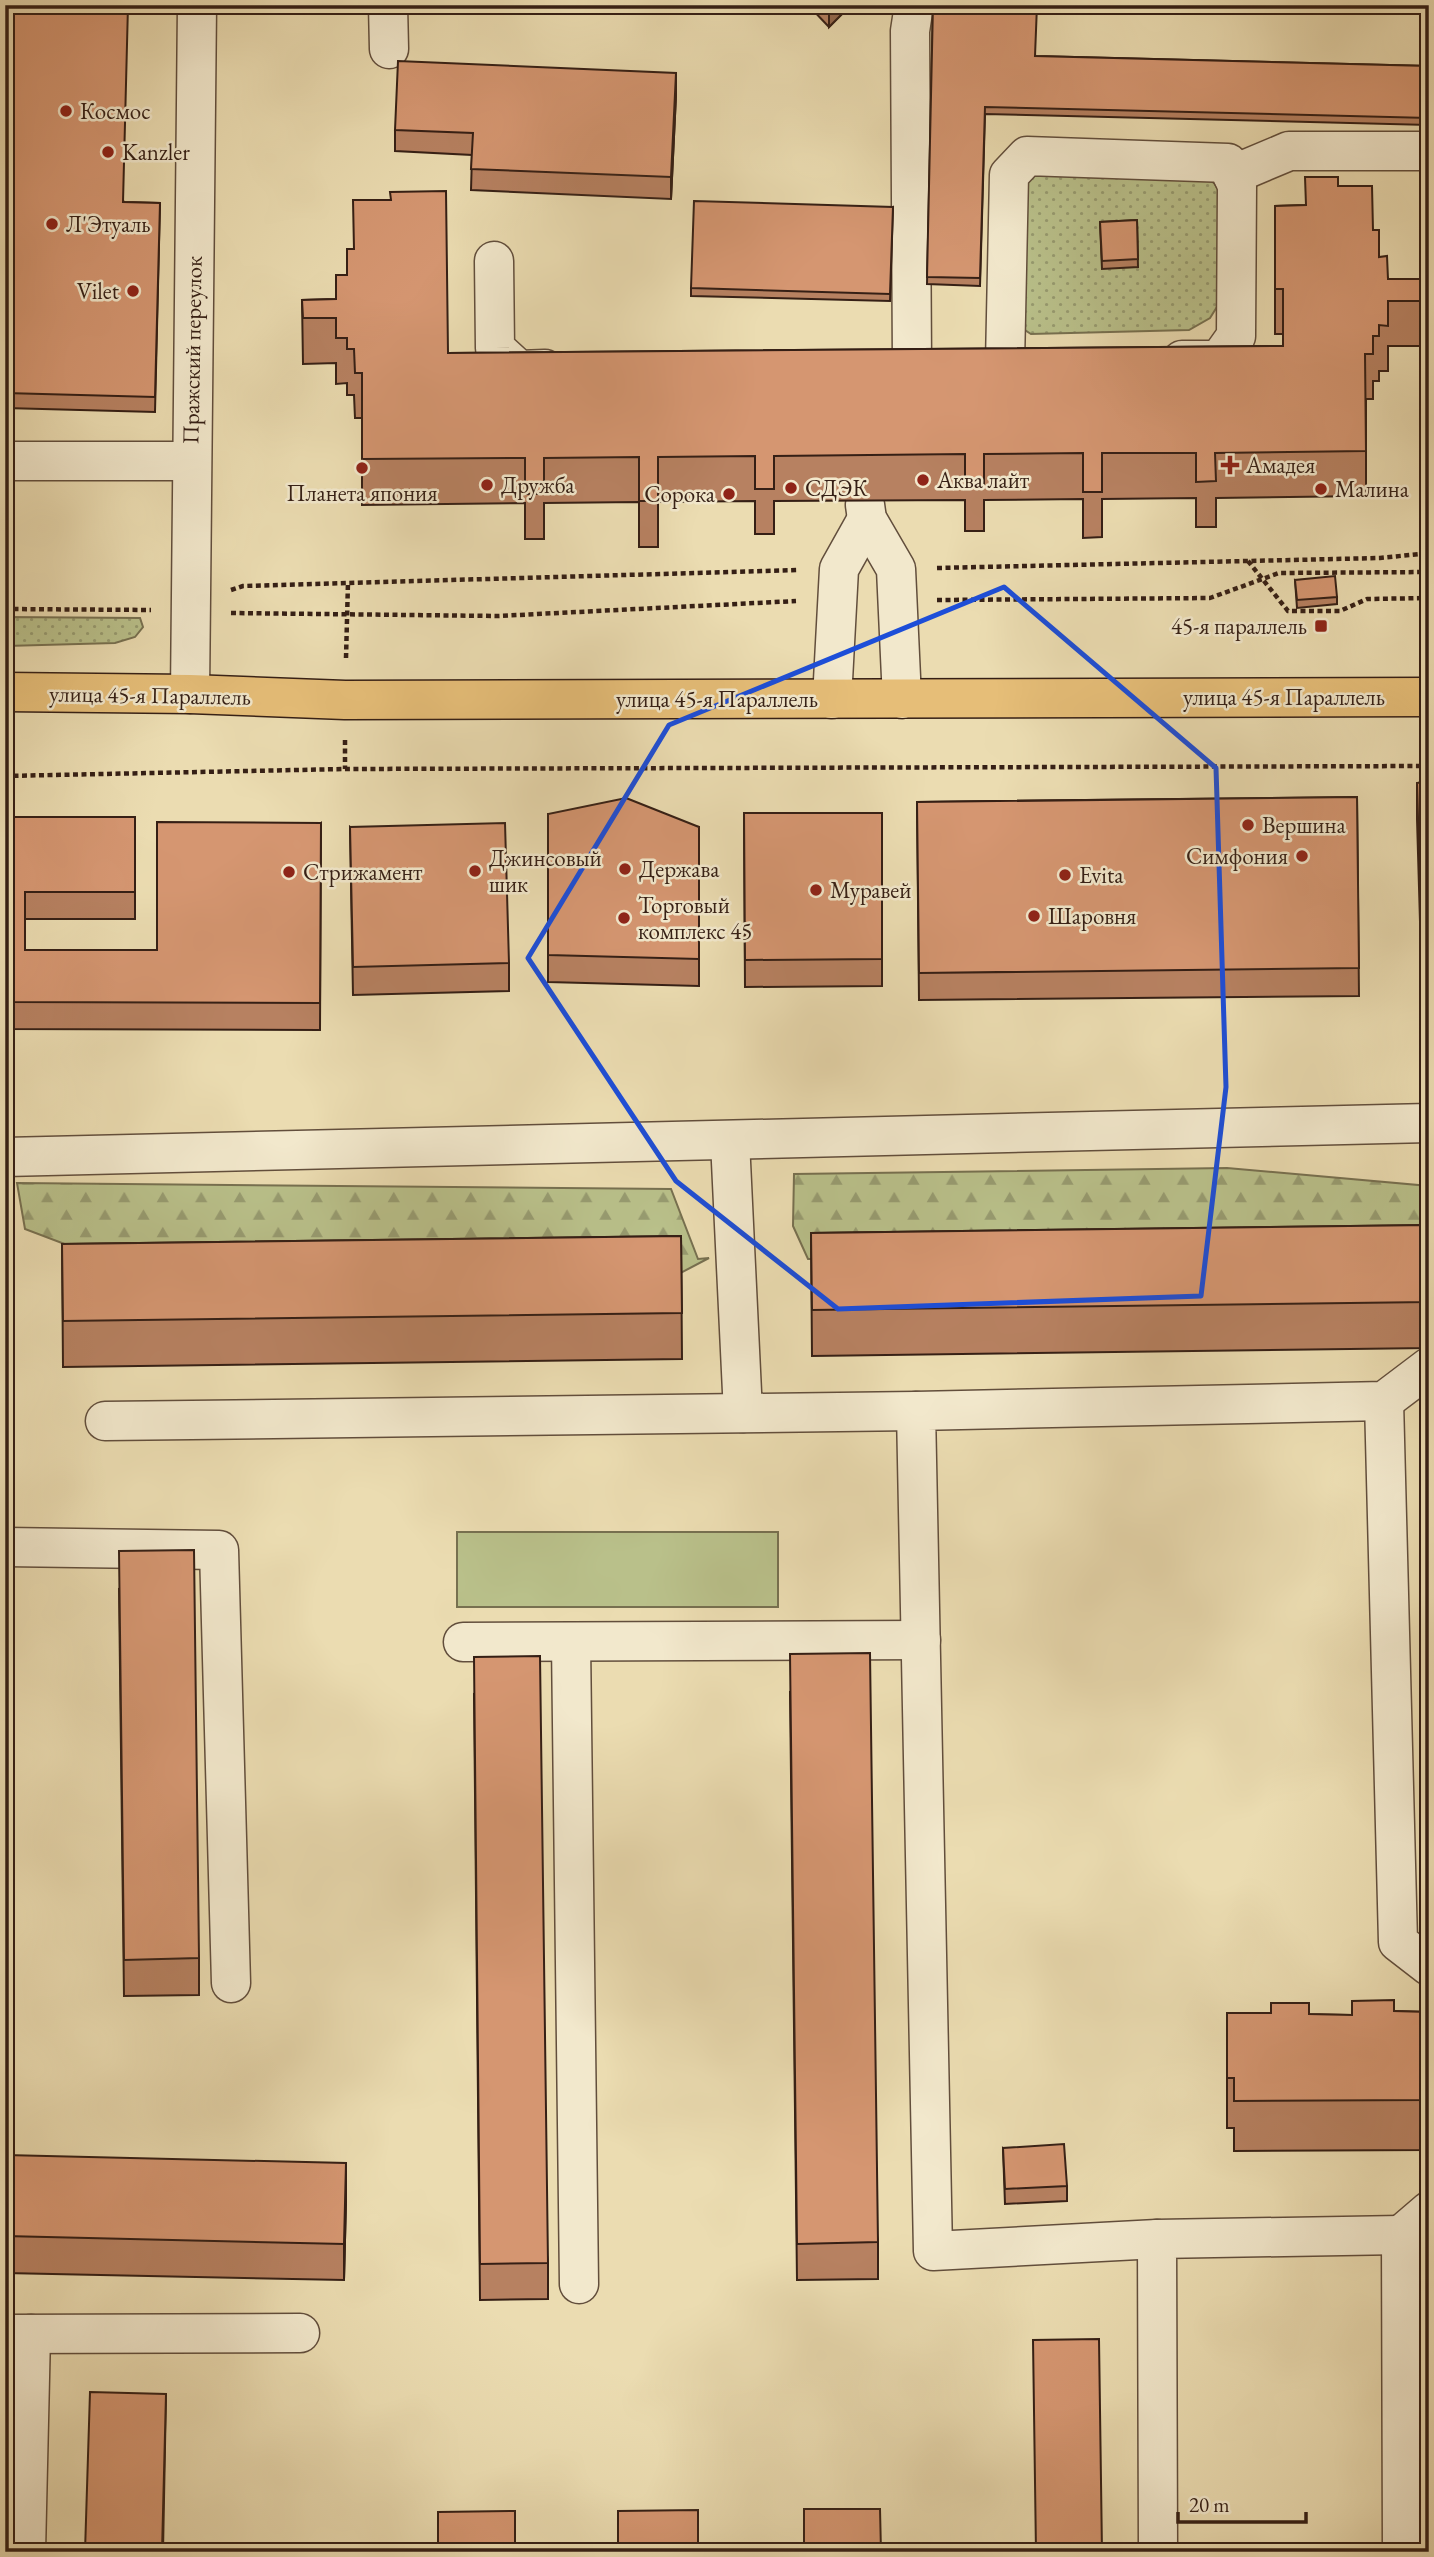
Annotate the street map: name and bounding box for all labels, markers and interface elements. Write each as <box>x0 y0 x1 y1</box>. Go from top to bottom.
place label: Космос <box>80 96 151 126</box>
marker: Космос <box>58 103 74 119</box>
place label: Kanzler <box>122 137 190 167</box>
marker: Kanzler <box>100 144 116 160</box>
place label: Л'Этуаль <box>66 209 151 239</box>
marker: Л'Этуаль <box>44 216 60 232</box>
street label: Пражский переулок <box>175 256 209 444</box>
place label: Vilet <box>77 276 120 306</box>
marker: Vilet <box>125 283 141 299</box>
place label: Амадея <box>1245 450 1315 480</box>
marker: Амадея <box>1220 455 1240 475</box>
marker: Планета япония <box>354 460 370 476</box>
place label: Аква лайт <box>936 465 1030 495</box>
place label: Дружба <box>501 470 575 500</box>
marker: Аква лайт <box>915 472 931 488</box>
place label: СДЭК <box>805 473 869 503</box>
place label: Малина <box>1335 474 1410 504</box>
marker: Дружба <box>479 477 495 493</box>
place label: Планета япония <box>286 478 438 508</box>
place label: Сорока <box>644 479 716 509</box>
marker: СДЭК <box>783 480 799 496</box>
marker: Малина <box>1313 481 1329 497</box>
marker: Сорока <box>721 486 737 502</box>
place label: 45-я параллель <box>1171 611 1307 641</box>
marker: 45-я параллель <box>1313 618 1329 634</box>
street label: улица 45-я Параллель <box>49 678 251 712</box>
street label: улица 45-я Параллель <box>1183 682 1385 712</box>
street label: улица 45-я Параллель <box>616 684 818 714</box>
place label: Вершина <box>1262 810 1346 840</box>
marker: Вершина <box>1240 817 1256 833</box>
place label: Симфония <box>1186 841 1288 871</box>
place label: Джинсовый шик <box>489 843 602 899</box>
marker: Симфония <box>1294 848 1310 864</box>
place label: Держава <box>639 854 720 884</box>
place label: Стрижамент <box>303 857 423 887</box>
place label: Evita <box>1079 860 1124 890</box>
marker: Держава <box>617 861 633 877</box>
marker: Джинсовый шик <box>467 863 483 879</box>
marker: Стрижамент <box>281 864 297 880</box>
marker: Evita <box>1057 867 1073 883</box>
place label: Муравей <box>830 875 911 905</box>
marker: Муравей <box>808 882 824 898</box>
place label: Торговый комплекс 45 <box>638 890 752 946</box>
place label: Шаровня <box>1048 901 1136 931</box>
marker: Шаровня <box>1026 908 1042 924</box>
marker: Торговый комплекс 45 <box>616 910 632 926</box>
scale bar <box>1178 2480 1306 2524</box>
text: 20 m <box>1189 2491 1230 2518</box>

